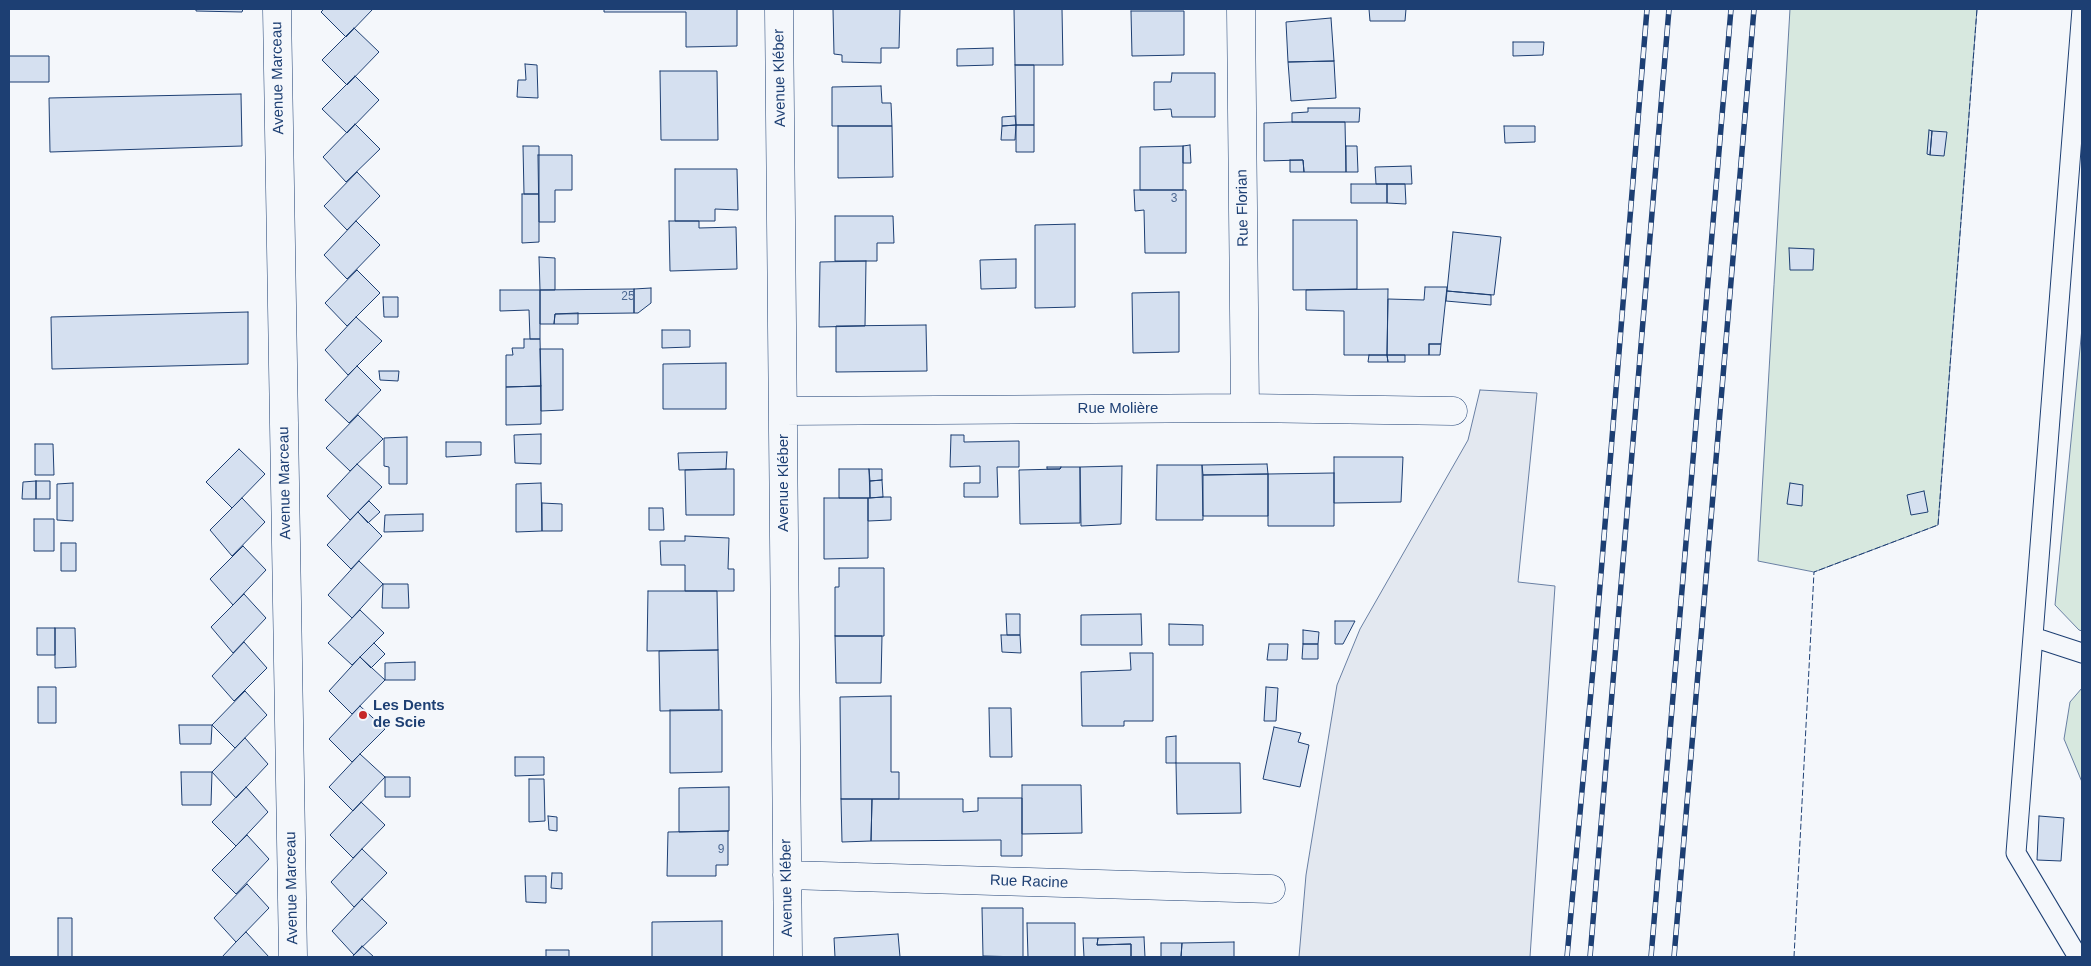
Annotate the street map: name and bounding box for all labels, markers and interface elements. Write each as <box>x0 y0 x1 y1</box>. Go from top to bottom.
street label: Avenue Marceau <box>268 21 288 135</box>
street label: Avenue Kléber <box>770 29 790 127</box>
street label: Rue Florian <box>1233 169 1253 247</box>
house number: 3 <box>1171 192 1177 206</box>
house number: 25 <box>621 290 635 304</box>
street label: Rue Molière <box>1078 400 1158 418</box>
street label: Avenue Marceau <box>275 426 295 540</box>
street label: Avenue Kléber <box>775 434 793 532</box>
place label: Les Dents de Scie <box>373 697 445 732</box>
marker: Les Dents de Scie <box>357 709 369 721</box>
street label: Avenue Marceau <box>282 831 302 945</box>
street label: Avenue Kléber <box>777 839 797 937</box>
house number: 9 <box>718 843 724 857</box>
street label: Rue Racine <box>990 872 1068 892</box>

